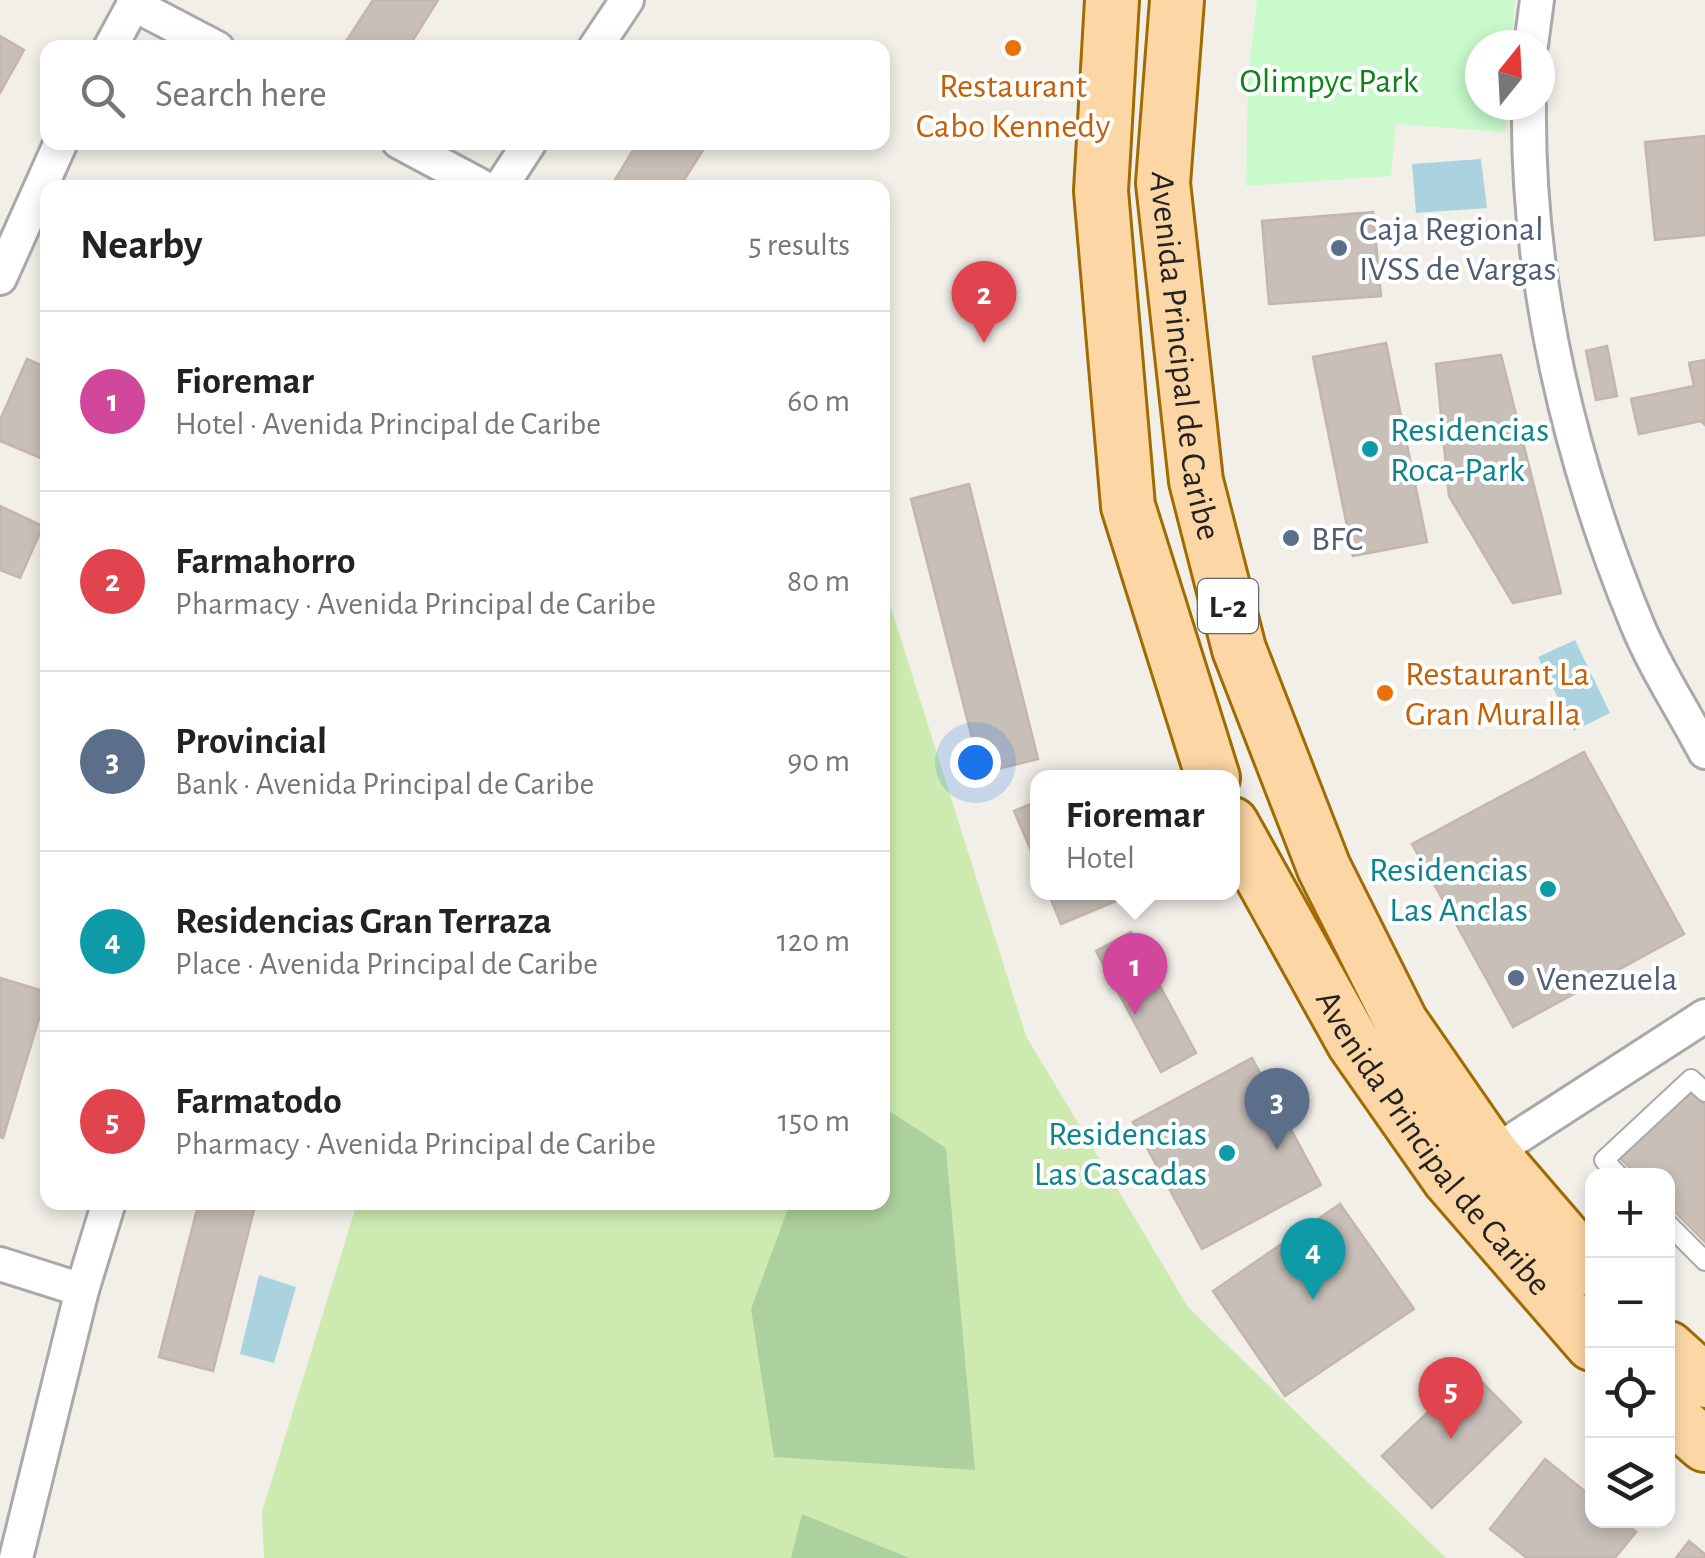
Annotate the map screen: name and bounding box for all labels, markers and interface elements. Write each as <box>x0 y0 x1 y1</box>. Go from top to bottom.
north arrow <box>1465 30 1555 120</box>
marker: Restaurant Cabo Kennedy <box>1002 37 1024 59</box>
search box <box>40 40 890 150</box>
park label: Olimpyc Park <box>1240 64 1418 99</box>
icon: search <box>75 68 130 123</box>
place label: Restaurant Cabo Kennedy <box>916 69 1110 144</box>
text: Search here <box>155 76 327 114</box>
street label: Avenida Principal de Caribe <box>1143 171 1226 544</box>
place label: Caja Regional IVSS de Vargas <box>1359 212 1557 287</box>
text: Nearby <box>80 224 203 266</box>
text: 5 results <box>748 229 850 261</box>
marker: Caja Regional IVSS de Vargas <box>1328 237 1350 259</box>
pin: 2 <box>952 260 1016 343</box>
text: Fioremar <box>175 363 314 401</box>
text: 1 <box>107 385 118 417</box>
text: 60 m <box>787 385 850 417</box>
text: Hotel · Avenida Principal de Caribe <box>175 408 601 440</box>
place label: Residencias Roca-Park <box>1390 413 1549 488</box>
marker: Residencias Roca-Park <box>1359 438 1381 460</box>
place label: BFC <box>1311 522 1363 557</box>
marker: BFC <box>1280 527 1302 549</box>
text: Farmahorro <box>175 543 356 581</box>
text: 2 <box>105 565 120 597</box>
text: 80 m <box>787 565 850 597</box>
road number: L-2 <box>1198 579 1258 633</box>
text: Pharmacy · Avenida Principal de Caribe <box>175 588 656 620</box>
place label: Restaurant La Gran Muralla <box>1405 657 1590 732</box>
marker: Restaurant La Gran Muralla <box>1374 682 1396 704</box>
text: Provincial <box>175 723 327 761</box>
your location <box>950 737 1001 788</box>
text: 3 <box>106 745 119 777</box>
text: 90 m <box>787 745 850 777</box>
text: Bank · Avenida Principal de Caribe <box>175 768 594 800</box>
popup <box>1030 770 1240 900</box>
text: Fioremar <box>1066 797 1204 835</box>
text: Hotel <box>1066 842 1135 874</box>
place label: Residencias Las Anclas <box>1369 853 1528 928</box>
marker: Residencias Las Anclas <box>1537 878 1559 900</box>
text: Residencias Gran Terraza <box>175 903 552 941</box>
text: 4 <box>104 925 121 957</box>
text: 120 m <box>777 925 850 957</box>
pin: 1 <box>1102 932 1168 1015</box>
text: Place · Avenida Principal de Caribe <box>175 948 598 980</box>
place label: Venezuela <box>1536 962 1678 997</box>
marker: Venezuela <box>1505 967 1527 989</box>
street label: Avenida Principal de Caribe <box>1309 985 1557 1302</box>
pin: 3 <box>1244 1068 1310 1150</box>
text: Farmatodo <box>175 1083 342 1121</box>
text: 5 <box>106 1105 119 1137</box>
text: 150 m <box>778 1105 850 1137</box>
place label: Residencias Las Cascadas <box>1034 1117 1207 1192</box>
text: Pharmacy · Avenida Principal de Caribe <box>175 1128 656 1160</box>
marker: Residencias Las Cascadas <box>1216 1142 1238 1164</box>
map controls <box>1585 1168 1675 1528</box>
button: + <box>1585 1168 1675 1258</box>
pin: 4 <box>1280 1218 1346 1300</box>
button: − <box>1585 1258 1675 1348</box>
button: locate <box>1585 1348 1675 1438</box>
pin: 5 <box>1418 1356 1484 1439</box>
button: layers <box>1585 1438 1675 1528</box>

